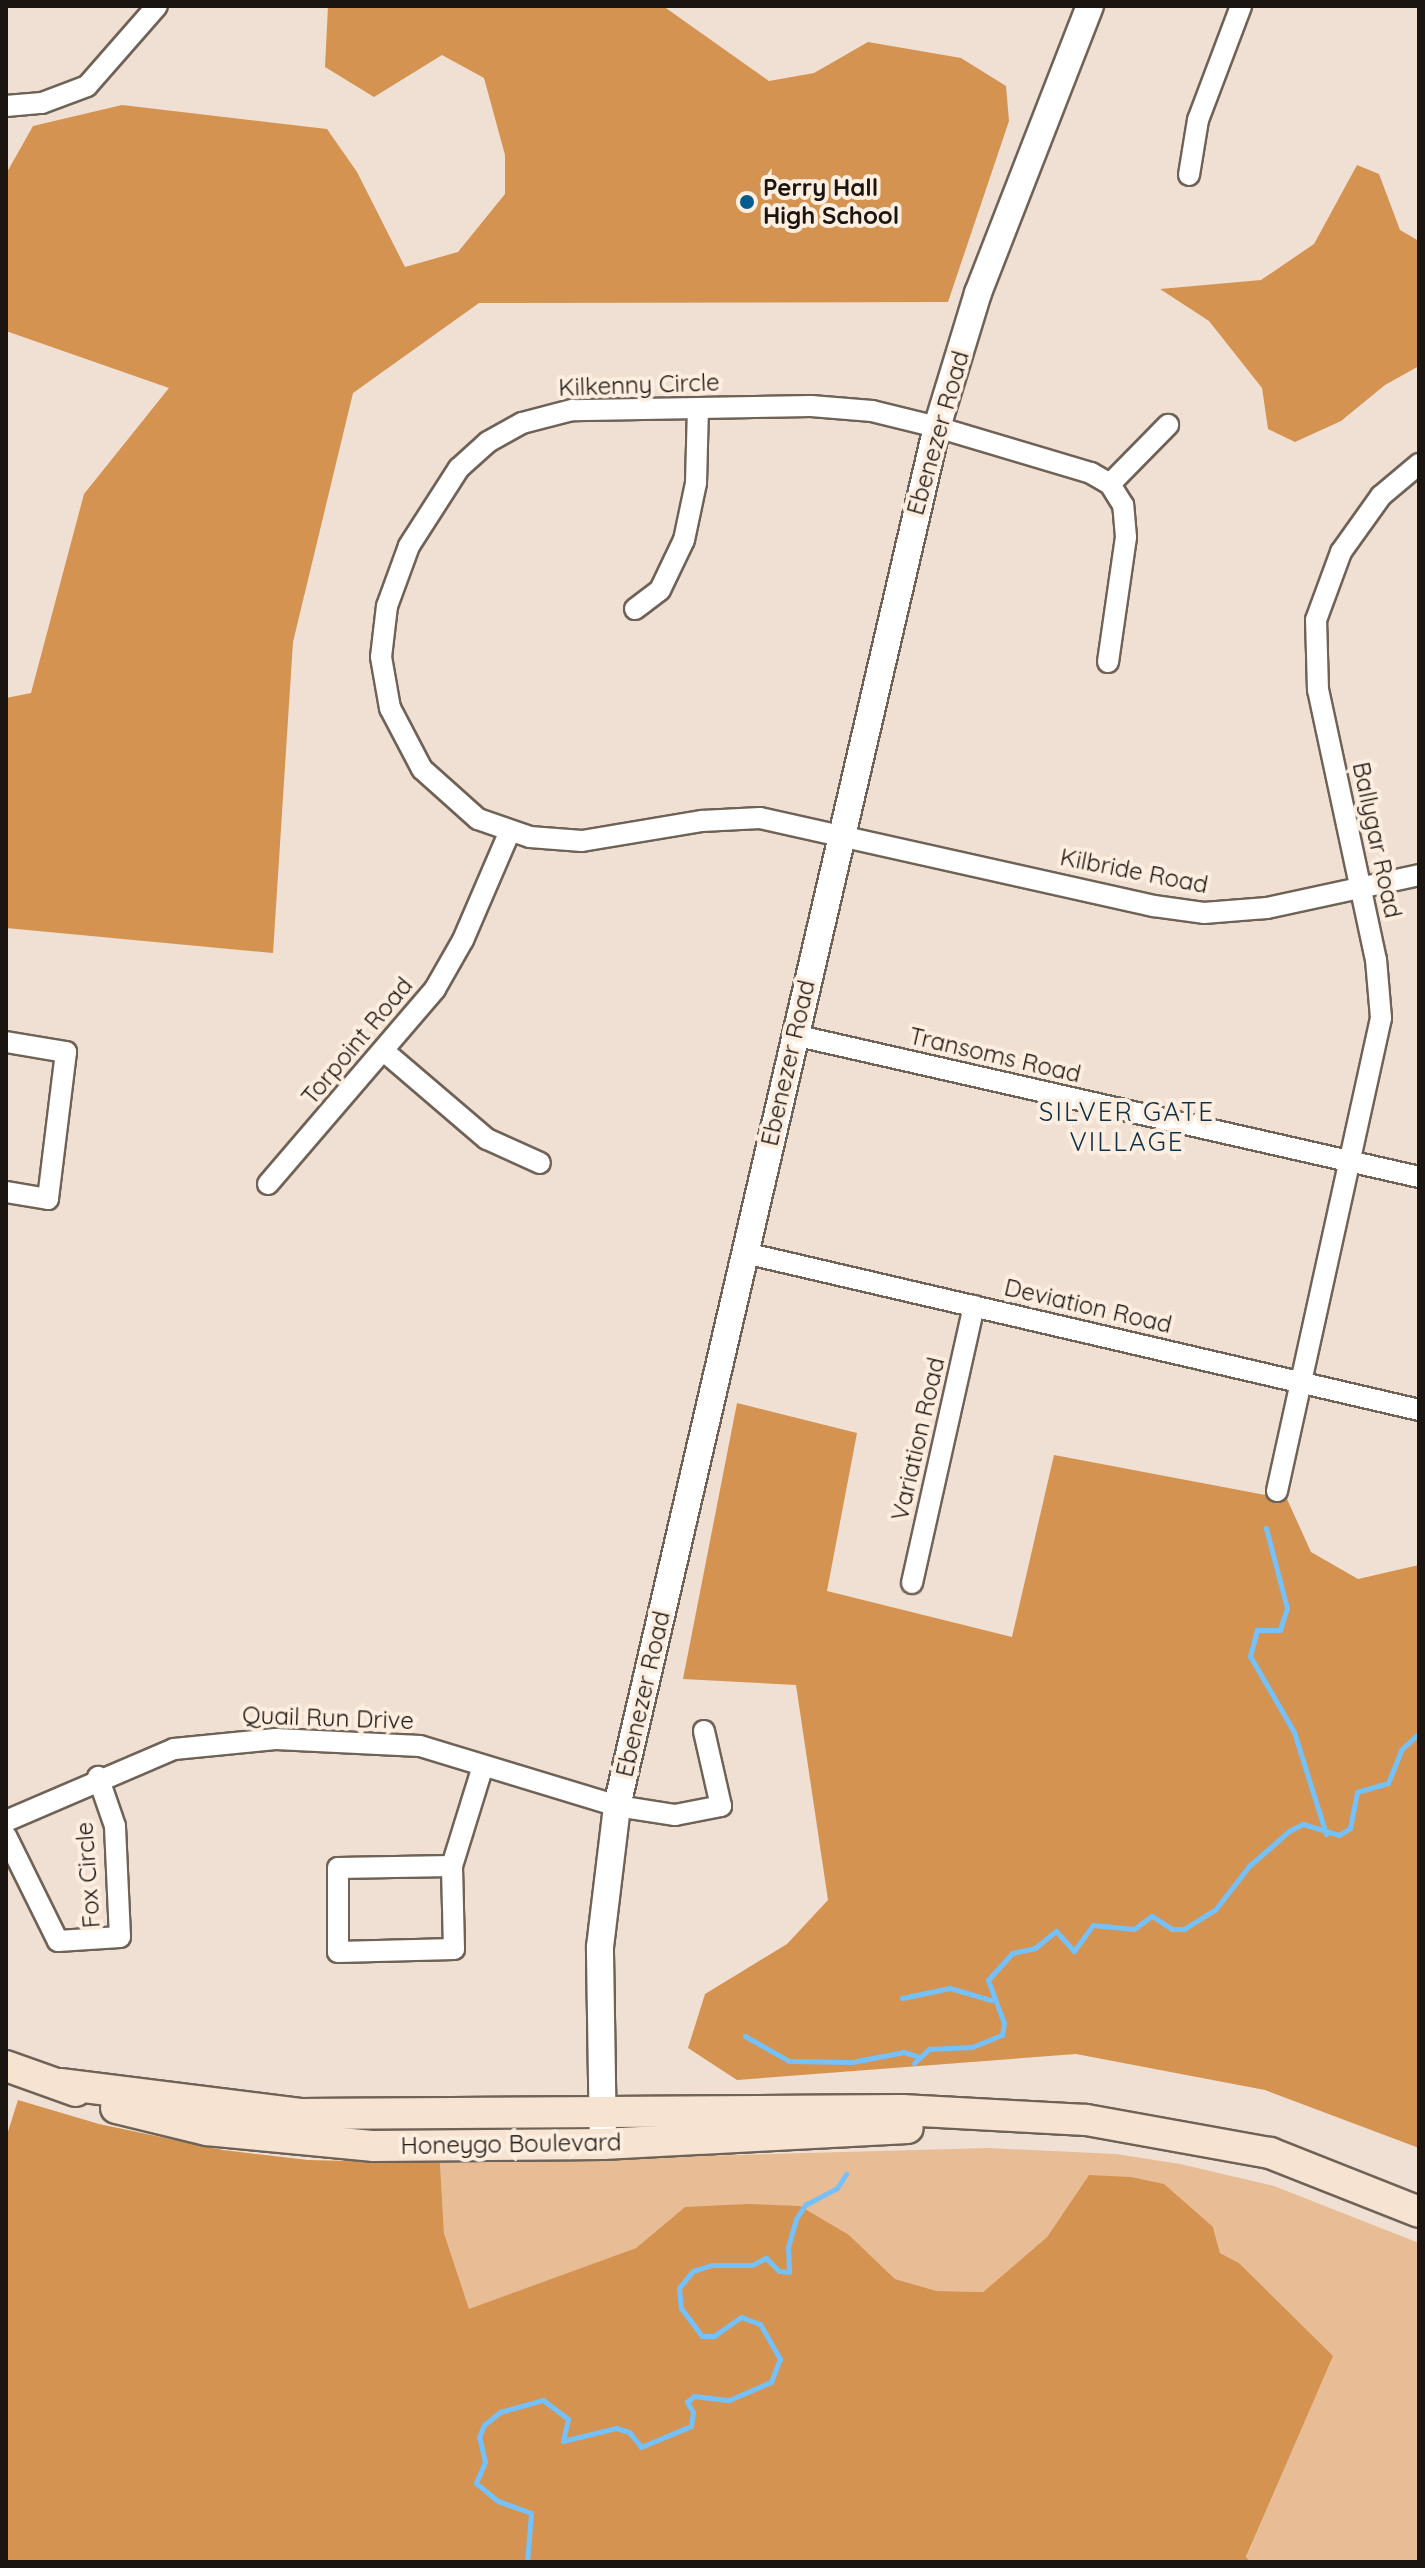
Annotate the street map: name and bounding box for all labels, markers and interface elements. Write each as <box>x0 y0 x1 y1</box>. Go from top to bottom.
place label: Perry Hall High School <box>763 174 899 230</box>
marker: Perry Hall High School <box>738 193 756 211</box>
street label: Ebenezer Road <box>901 348 975 518</box>
street label: Kilkenny Circle <box>558 368 720 402</box>
street label: Ballygar Road <box>1346 759 1408 921</box>
street label: Kilbride Road <box>1058 843 1210 899</box>
street label: Torpoint Road <box>295 971 419 1111</box>
street label: Ebenezer Road <box>755 977 821 1149</box>
street label: Transoms Road <box>906 1021 1084 1089</box>
district label: SILVER GATE VILLAGE <box>1039 1096 1215 1158</box>
street label: Deviation Road <box>1001 1273 1175 1339</box>
street label: Variation Road <box>885 1354 951 1524</box>
street label: Ebenezer Road <box>610 1608 676 1780</box>
street label: Quail Run Drive <box>242 1701 414 1735</box>
street label: Fox Circle <box>70 1821 106 1929</box>
street label: Honeygo Boulevard <box>400 2128 622 2160</box>

